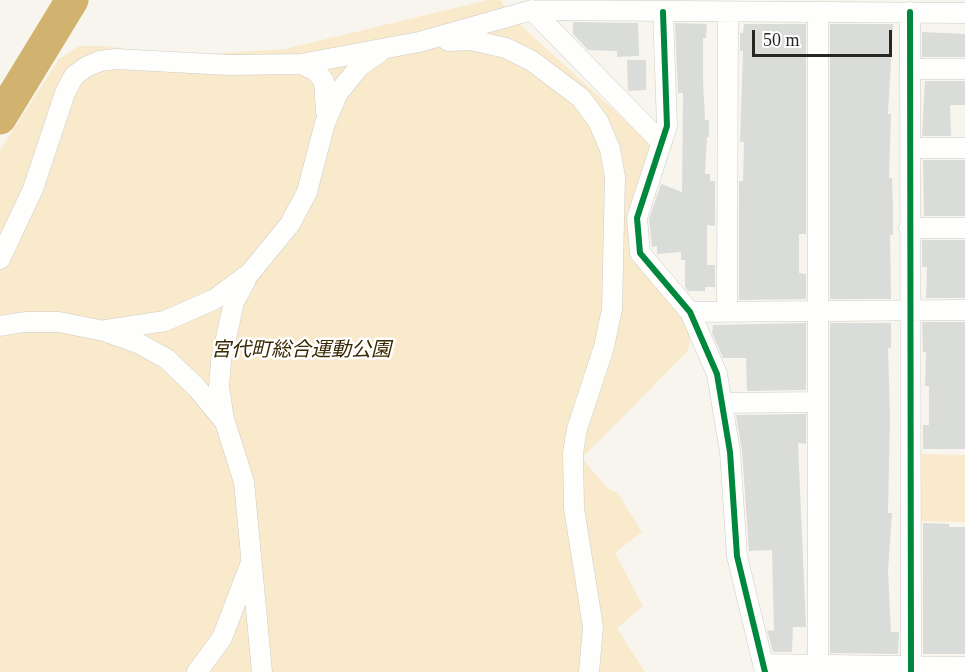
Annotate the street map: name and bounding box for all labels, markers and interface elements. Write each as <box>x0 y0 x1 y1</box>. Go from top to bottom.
scale bar <box>755 18 894 56</box>
text: 50 m <box>763 30 800 50</box>
park label: 宮代町総合運動公園 <box>211 339 391 363</box>

